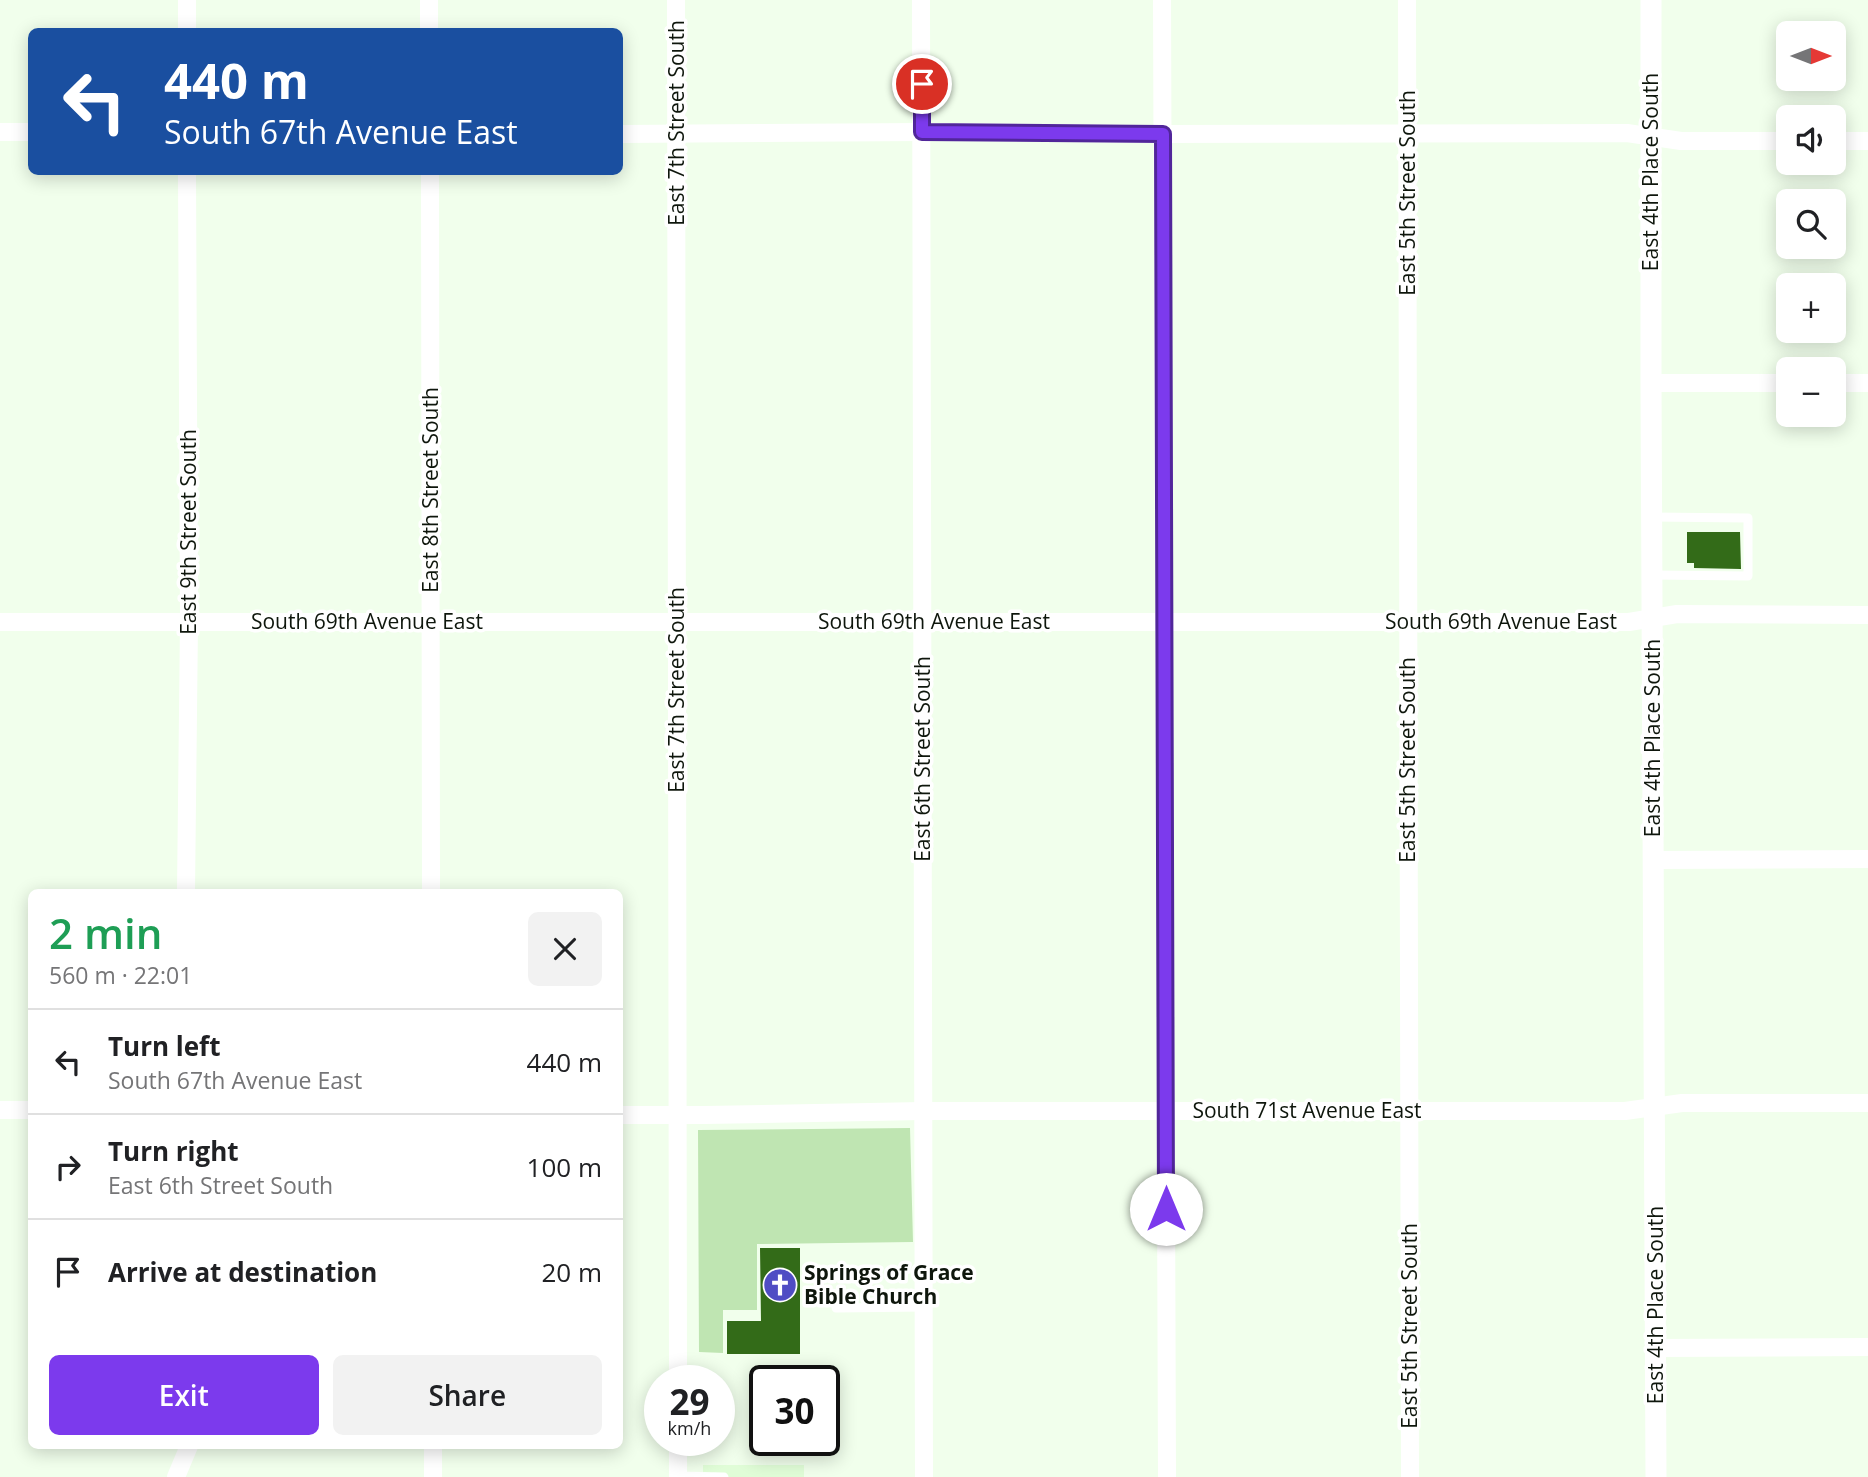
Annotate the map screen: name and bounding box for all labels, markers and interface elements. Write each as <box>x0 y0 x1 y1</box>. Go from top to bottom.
street label: East 7th Street South <box>662 20 690 226</box>
north arrow <box>1776 21 1846 91</box>
map controls <box>1776 21 1846 427</box>
text: 440 m <box>164 47 309 113</box>
pin <box>892 54 952 114</box>
icon: left <box>49 56 140 147</box>
icon: arrive <box>903 65 941 103</box>
street label: East 4th Place South <box>1636 73 1664 271</box>
street label: East 5th Street South <box>1393 90 1421 296</box>
button: sound <box>1776 105 1846 175</box>
text: South 67th Avenue East <box>164 110 518 153</box>
button: search <box>1776 189 1846 259</box>
button: + <box>1776 273 1846 343</box>
button: − <box>1776 357 1846 427</box>
street label: East 8th Street South <box>416 387 444 593</box>
street label: East 9th Street South <box>174 429 202 635</box>
street label: East 7th Street South <box>662 587 690 793</box>
street label: South 69th Avenue East <box>251 607 483 635</box>
street label: South 69th Avenue East <box>818 607 1050 635</box>
street label: South 69th Avenue East <box>1385 607 1617 635</box>
street label: East 4th Place South <box>1638 639 1666 837</box>
street label: East 6th Street South <box>908 656 936 862</box>
street label: East 5th Street South <box>1393 657 1421 863</box>
text: 2 min <box>49 904 162 961</box>
button: close <box>528 912 602 986</box>
text: 560 m · 22:01 <box>49 959 192 991</box>
text: Turn left <box>108 1028 220 1064</box>
icon: left <box>49 1043 87 1081</box>
text: 440 m <box>527 1044 602 1080</box>
text: South 67th Avenue East <box>108 1064 362 1096</box>
street label: South 71st Avenue East <box>1192 1096 1422 1124</box>
text: Turn right <box>108 1133 239 1169</box>
icon: right <box>49 1148 87 1186</box>
text: 100 m <box>527 1149 602 1185</box>
text: East 6th Street South <box>108 1169 333 1201</box>
position arrow <box>1129 1172 1203 1246</box>
street label: East 4th Place South <box>1641 1206 1669 1404</box>
street label: East 5th Street South <box>1395 1223 1423 1429</box>
icon: arrive <box>49 1253 87 1291</box>
text: Arrive at destination <box>108 1254 377 1290</box>
text: 20 m <box>541 1254 602 1290</box>
place label: Springs of Grace Bible Church <box>804 1258 974 1310</box>
church icon: Springs of Grace Bible Church <box>761 1266 799 1304</box>
button: Exit <box>49 1355 319 1435</box>
button: Share <box>333 1355 602 1435</box>
speed limit sign: 30 <box>749 1365 840 1456</box>
text: 29 <box>669 1378 710 1425</box>
text: km/h <box>668 1416 711 1440</box>

